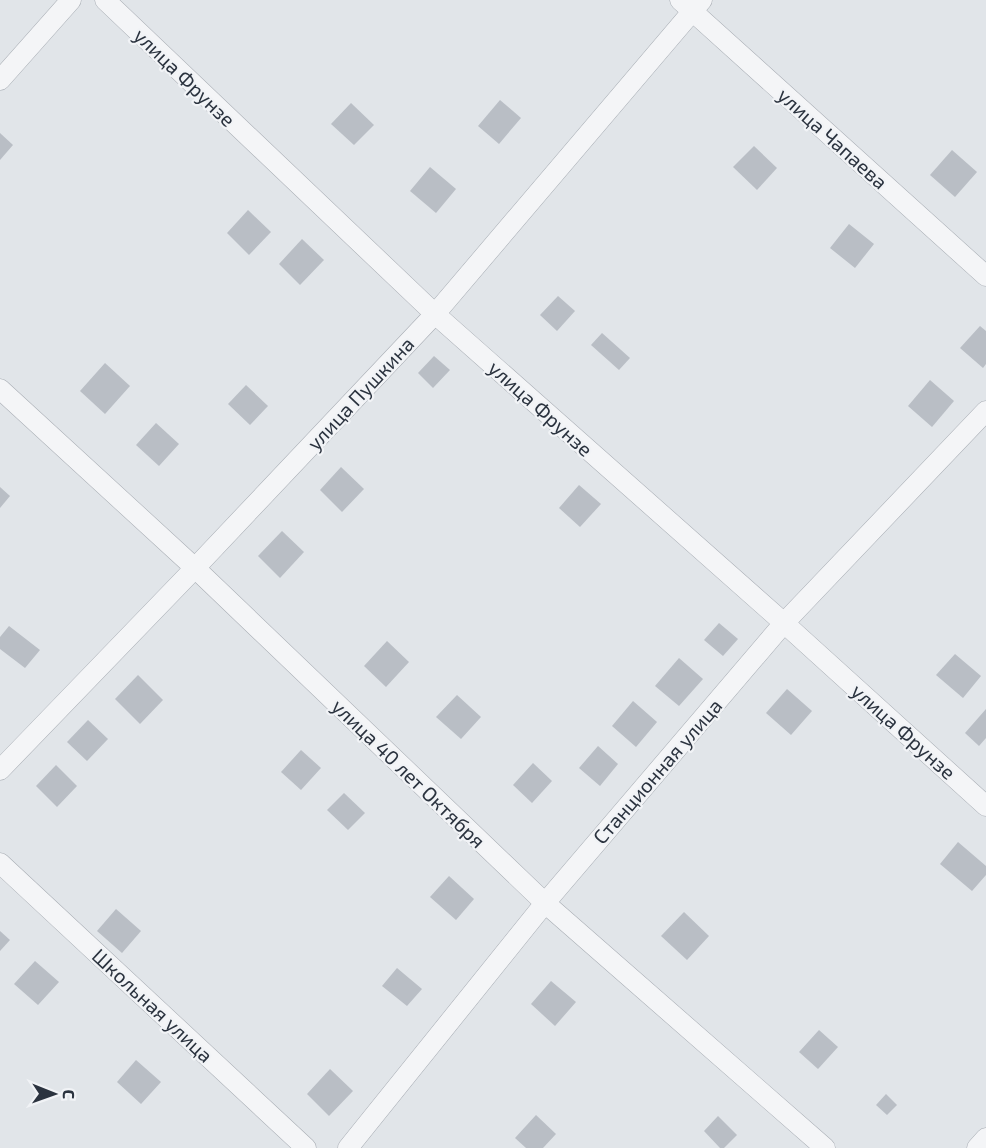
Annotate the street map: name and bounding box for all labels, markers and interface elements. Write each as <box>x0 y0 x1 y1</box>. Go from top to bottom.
street label: улица Фрунзе <box>129 23 241 132</box>
street label: улица Чапаева <box>773 82 893 194</box>
street label: улица Пушкина <box>302 332 419 455</box>
street label: улица Фрунзе <box>484 355 598 462</box>
street label: улица Фрунзе <box>847 678 961 785</box>
street label: улица 40 лет Октября <box>327 694 491 853</box>
street label: Станционная улица <box>587 694 727 849</box>
street label: Школьная улица <box>87 943 218 1068</box>
north arrow <box>24 1064 84 1124</box>
text: С <box>60 1089 79 1099</box>

